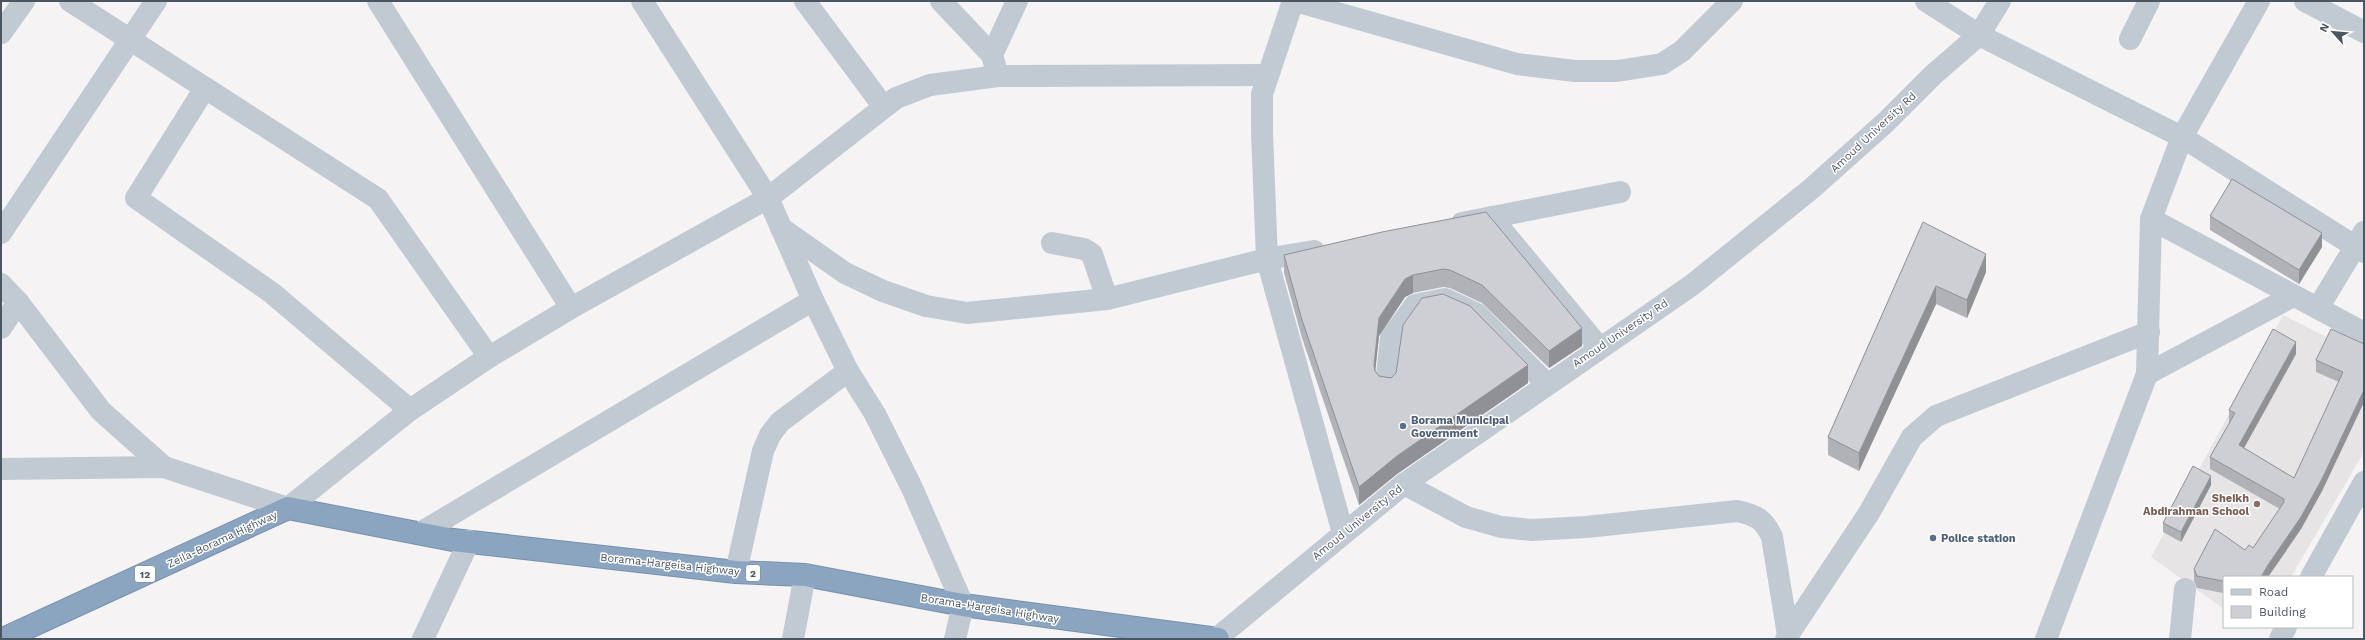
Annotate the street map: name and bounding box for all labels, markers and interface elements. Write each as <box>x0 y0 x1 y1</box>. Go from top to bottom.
north arrow <box>2313 12 2353 52</box>
text: N <box>2317 21 2332 34</box>
street label: Amoud University Rd <box>1828 89 1919 175</box>
street label: Amoud University Rd <box>1570 297 1670 370</box>
place label: Borama Municipal Government <box>1411 414 1509 440</box>
marker: Borama Municipal Government <box>1398 421 1408 431</box>
street label: Amoud University Rd <box>1310 482 1405 563</box>
place label: Sheikh Abdirahman School <box>2143 492 2249 518</box>
marker: Sheikh Abdirahman School <box>2252 499 2262 509</box>
street label: Zeila-Borama Highway <box>165 508 280 571</box>
place label: Police station <box>1941 532 2016 545</box>
marker: Police station <box>1928 533 1938 543</box>
street label: Borama-Hargeisa Highway <box>600 551 740 578</box>
road number: 2 <box>746 565 760 581</box>
road number: 12 <box>135 566 155 582</box>
legend <box>2223 576 2353 628</box>
text: Road <box>2259 585 2288 599</box>
street label: Borama-Hargeisa Highway <box>920 591 1060 626</box>
text: Building <box>2259 605 2306 619</box>

